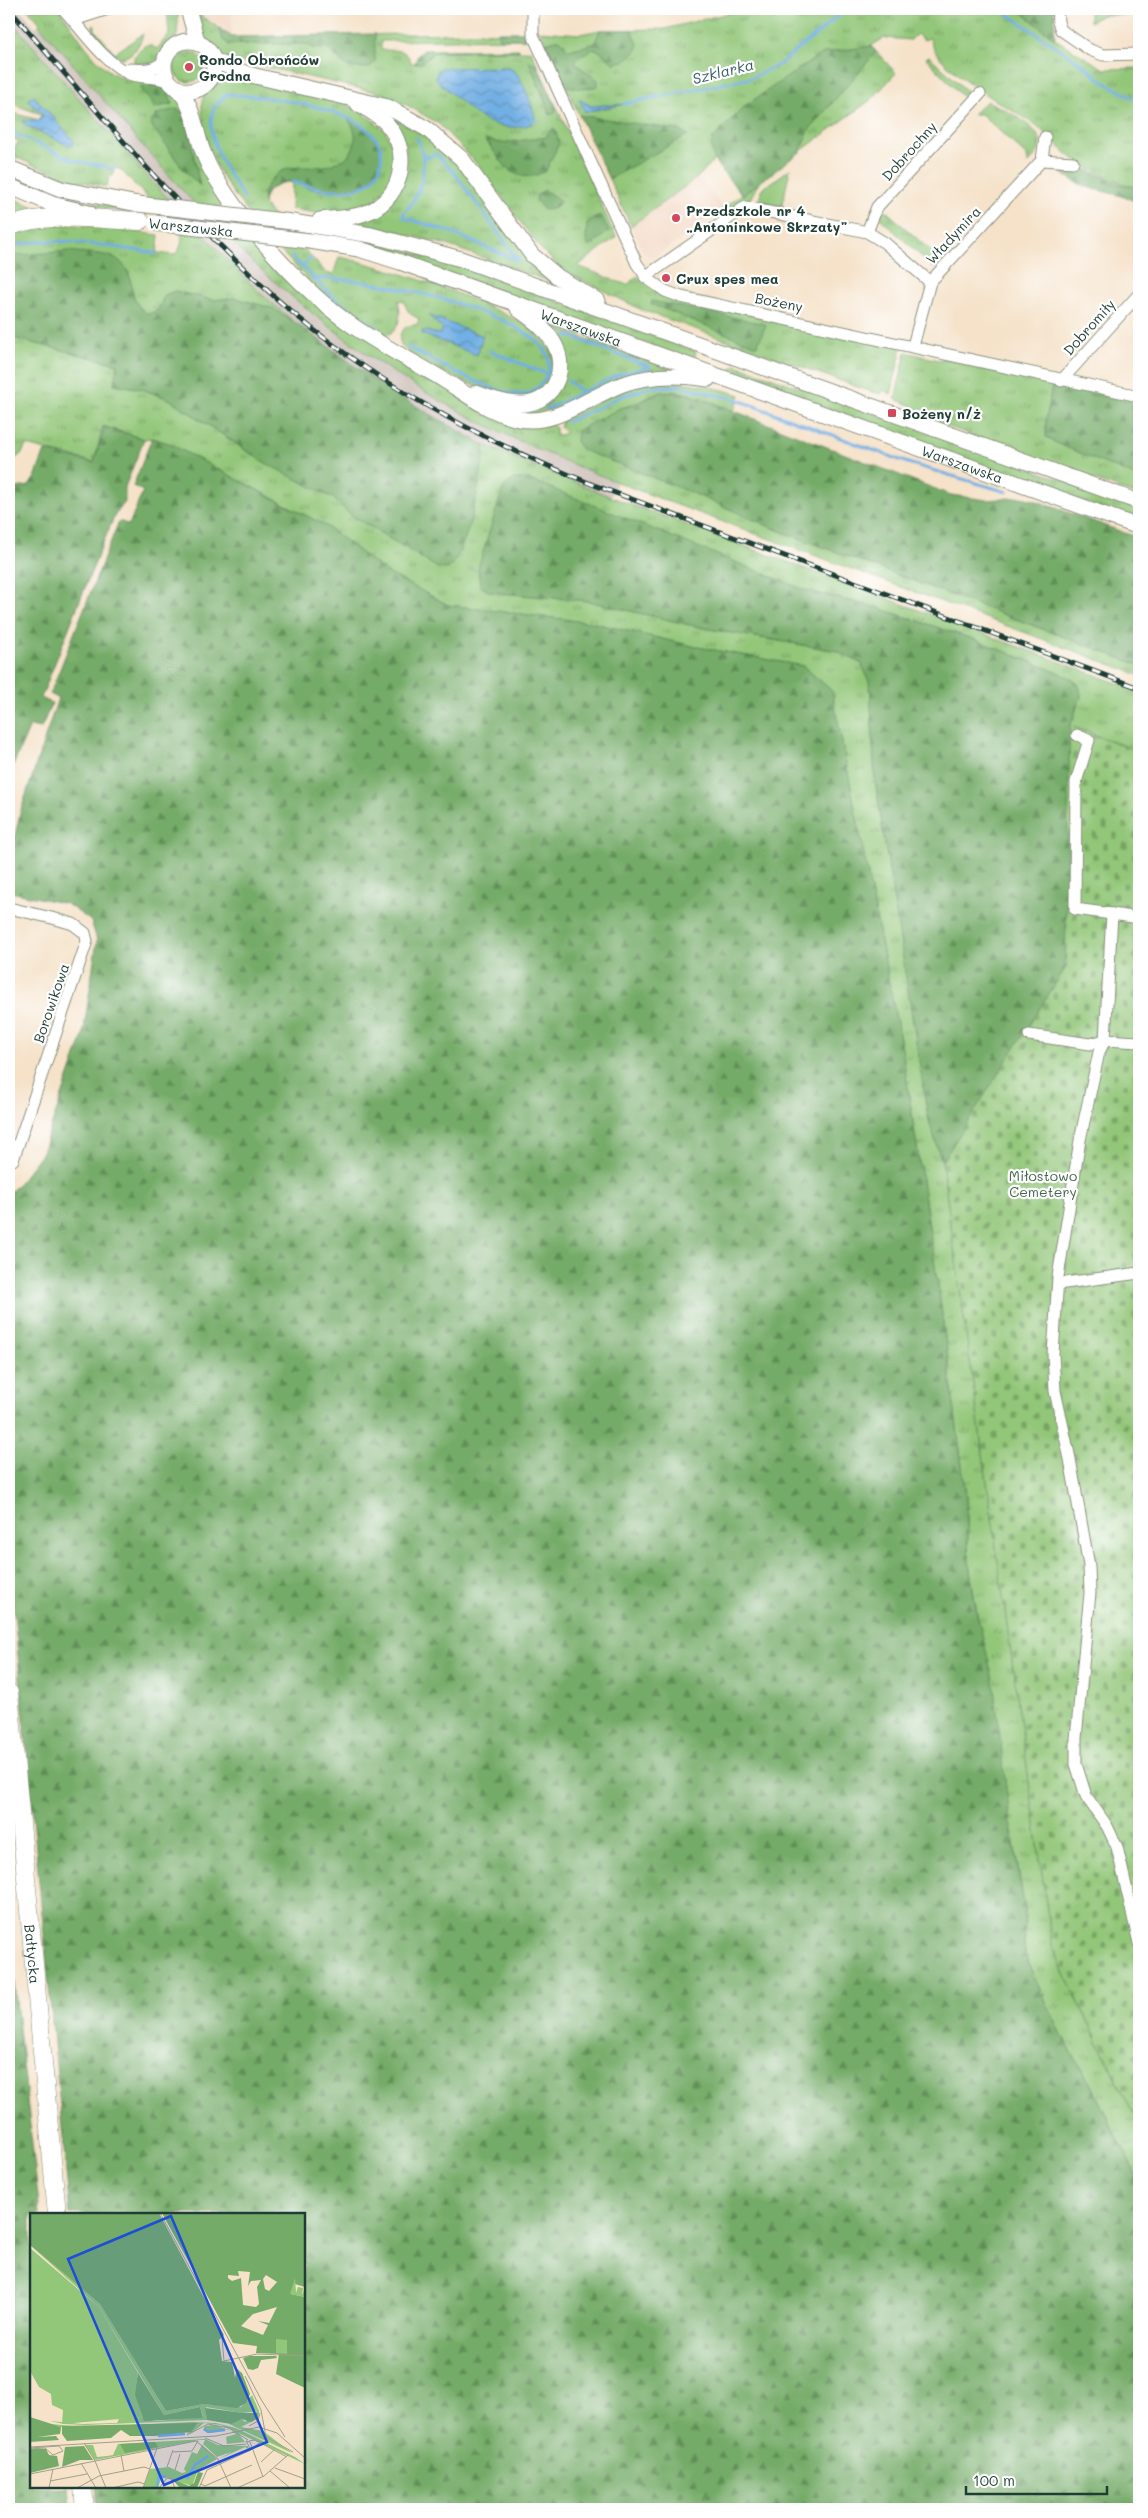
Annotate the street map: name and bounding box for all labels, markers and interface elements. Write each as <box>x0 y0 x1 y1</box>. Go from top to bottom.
place label: Rondo Obrońców Grodna <box>199 50 319 85</box>
water label: Szklarka <box>690 54 756 88</box>
marker: Rondo Obrońców Grodna <box>183 61 195 73</box>
street label: Dobrochny <box>877 117 941 185</box>
place label: Przedszkole nr 4 „Antoninkowe Skrzaty” <box>686 201 847 236</box>
street label: Władymira <box>921 202 985 268</box>
marker: Przedszkole nr 4 „Antoninkowe Skrzaty” <box>670 212 682 224</box>
street label: Warszawska <box>148 213 234 241</box>
place label: Crux spes mea <box>676 269 779 288</box>
marker: Crux spes mea <box>660 272 672 284</box>
street label: Bożeny <box>753 288 805 316</box>
street label: Dobromiły <box>1059 295 1119 359</box>
street label: Warszawska <box>538 304 624 350</box>
place label: Bożeny n/ż <box>902 404 981 423</box>
marker: Bożeny n/ż <box>886 407 898 419</box>
street label: Warszawska <box>919 440 1006 487</box>
street label: Borowikowa <box>29 961 73 1045</box>
park label: Miłostowo Cemetery <box>1009 1166 1077 1201</box>
street label: Bałtycka <box>21 1923 45 1984</box>
inset map <box>30 2213 305 2488</box>
scale bar <box>966 2463 1107 2495</box>
text: 100 m <box>973 2470 1015 2490</box>

